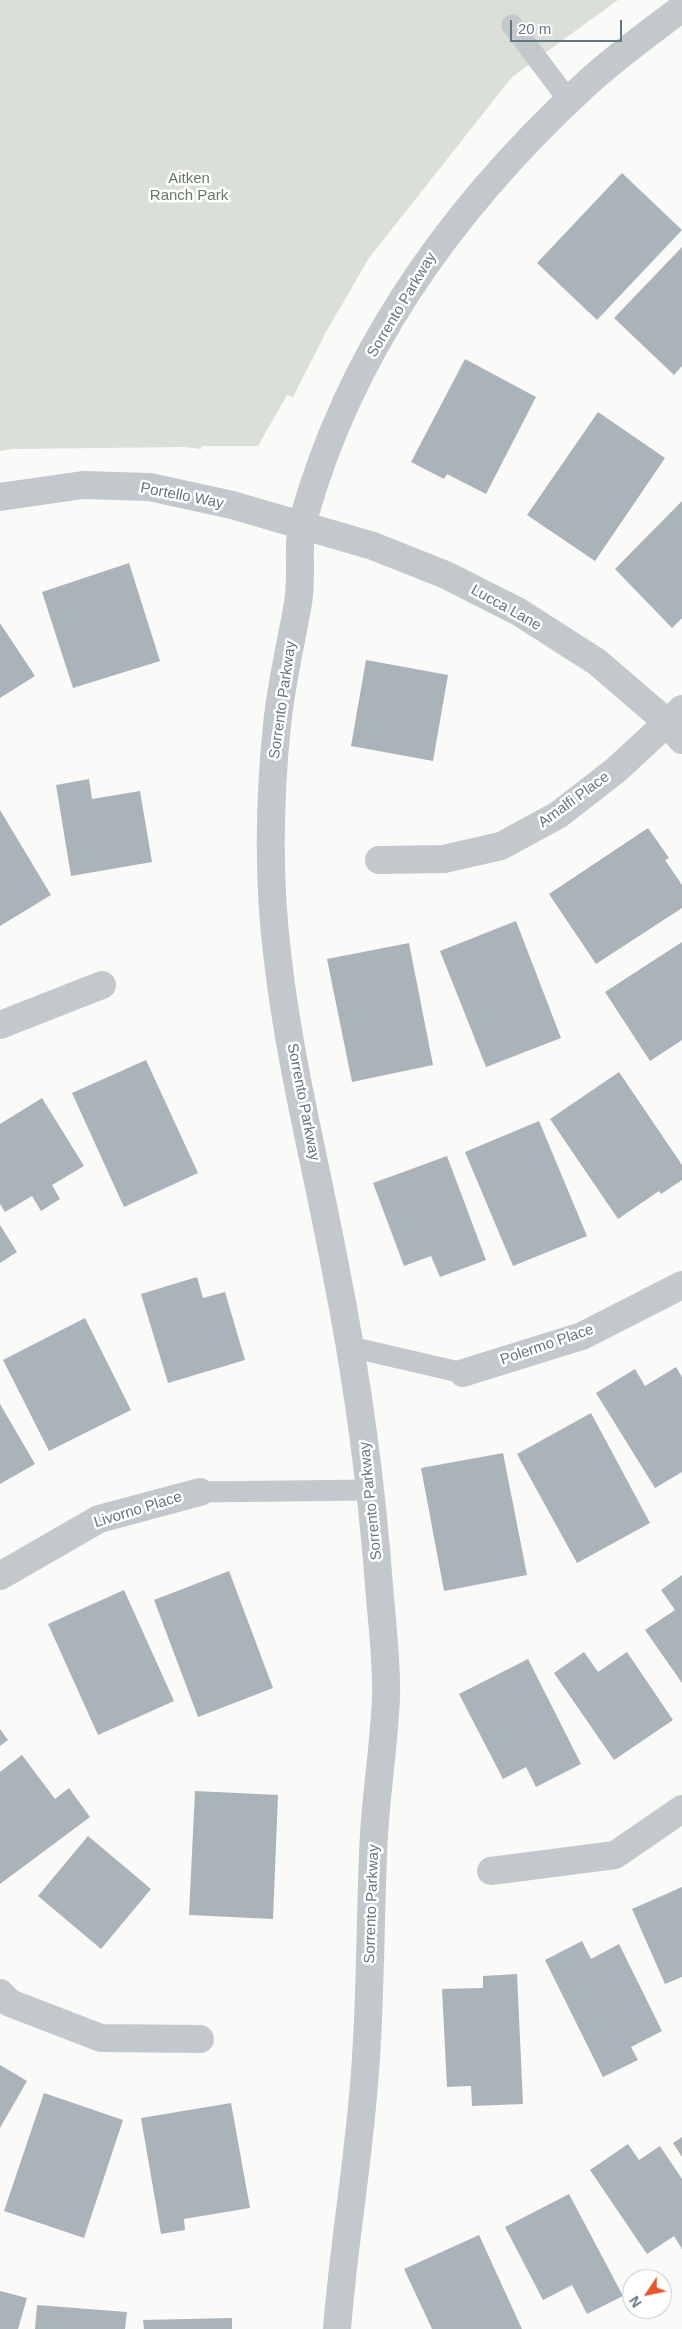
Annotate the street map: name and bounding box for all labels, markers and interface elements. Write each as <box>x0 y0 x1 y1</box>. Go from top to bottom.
scale bar <box>512 10 624 42</box>
text: 20 m <box>518 20 551 37</box>
park label: Aitken Ranch Park <box>150 170 228 205</box>
street label: Sorrento Parkway <box>364 249 440 361</box>
street label: Portello Way <box>139 479 225 513</box>
street label: Lucca Lane <box>468 581 544 635</box>
street label: Sorrento Parkway <box>266 640 300 760</box>
street label: Amalfi Place <box>535 768 613 832</box>
street label: Sorrento Parkway <box>283 1042 323 1162</box>
street label: Polermo Place <box>498 1321 596 1369</box>
street label: Sorrento Parkway <box>356 1441 386 1561</box>
street label: Livorno Place <box>92 1488 184 1532</box>
street label: Sorrento Parkway <box>361 1844 383 1964</box>
north arrow <box>622 2269 672 2319</box>
text: N <box>626 2293 645 2310</box>

